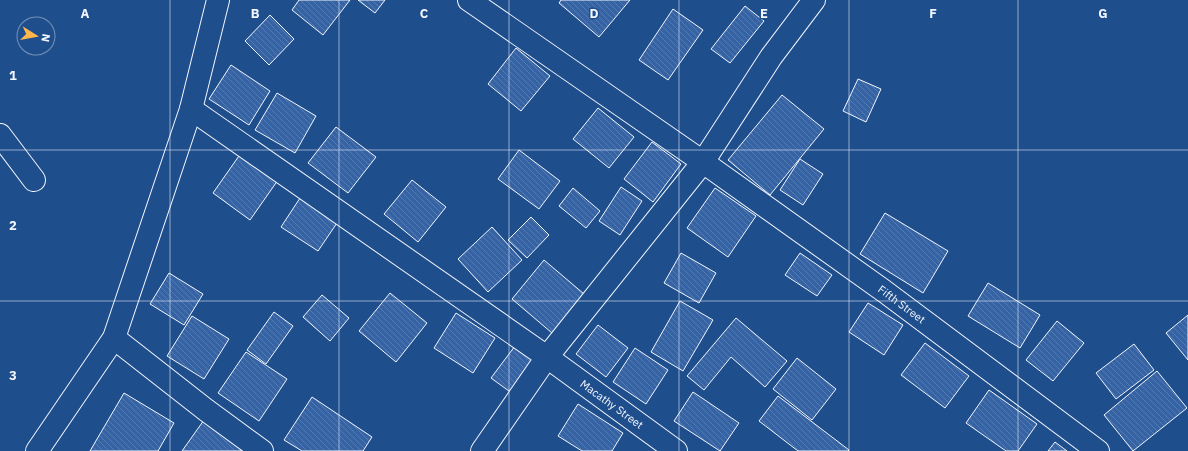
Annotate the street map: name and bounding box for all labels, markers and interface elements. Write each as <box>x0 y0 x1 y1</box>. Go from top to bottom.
text: A <box>81 5 90 22</box>
text: B <box>251 5 260 22</box>
text: C <box>420 5 429 22</box>
text: D <box>589 5 599 22</box>
text: E <box>760 5 768 22</box>
text: F <box>929 5 937 22</box>
text: G <box>1098 5 1108 22</box>
north arrow <box>16 16 56 56</box>
text: N <box>38 33 53 43</box>
text: 1 <box>9 67 17 84</box>
text: 2 <box>9 217 17 234</box>
street label: Fifth Street <box>875 282 928 327</box>
text: 3 <box>9 367 17 384</box>
street label: Macathy Street <box>577 377 646 432</box>

